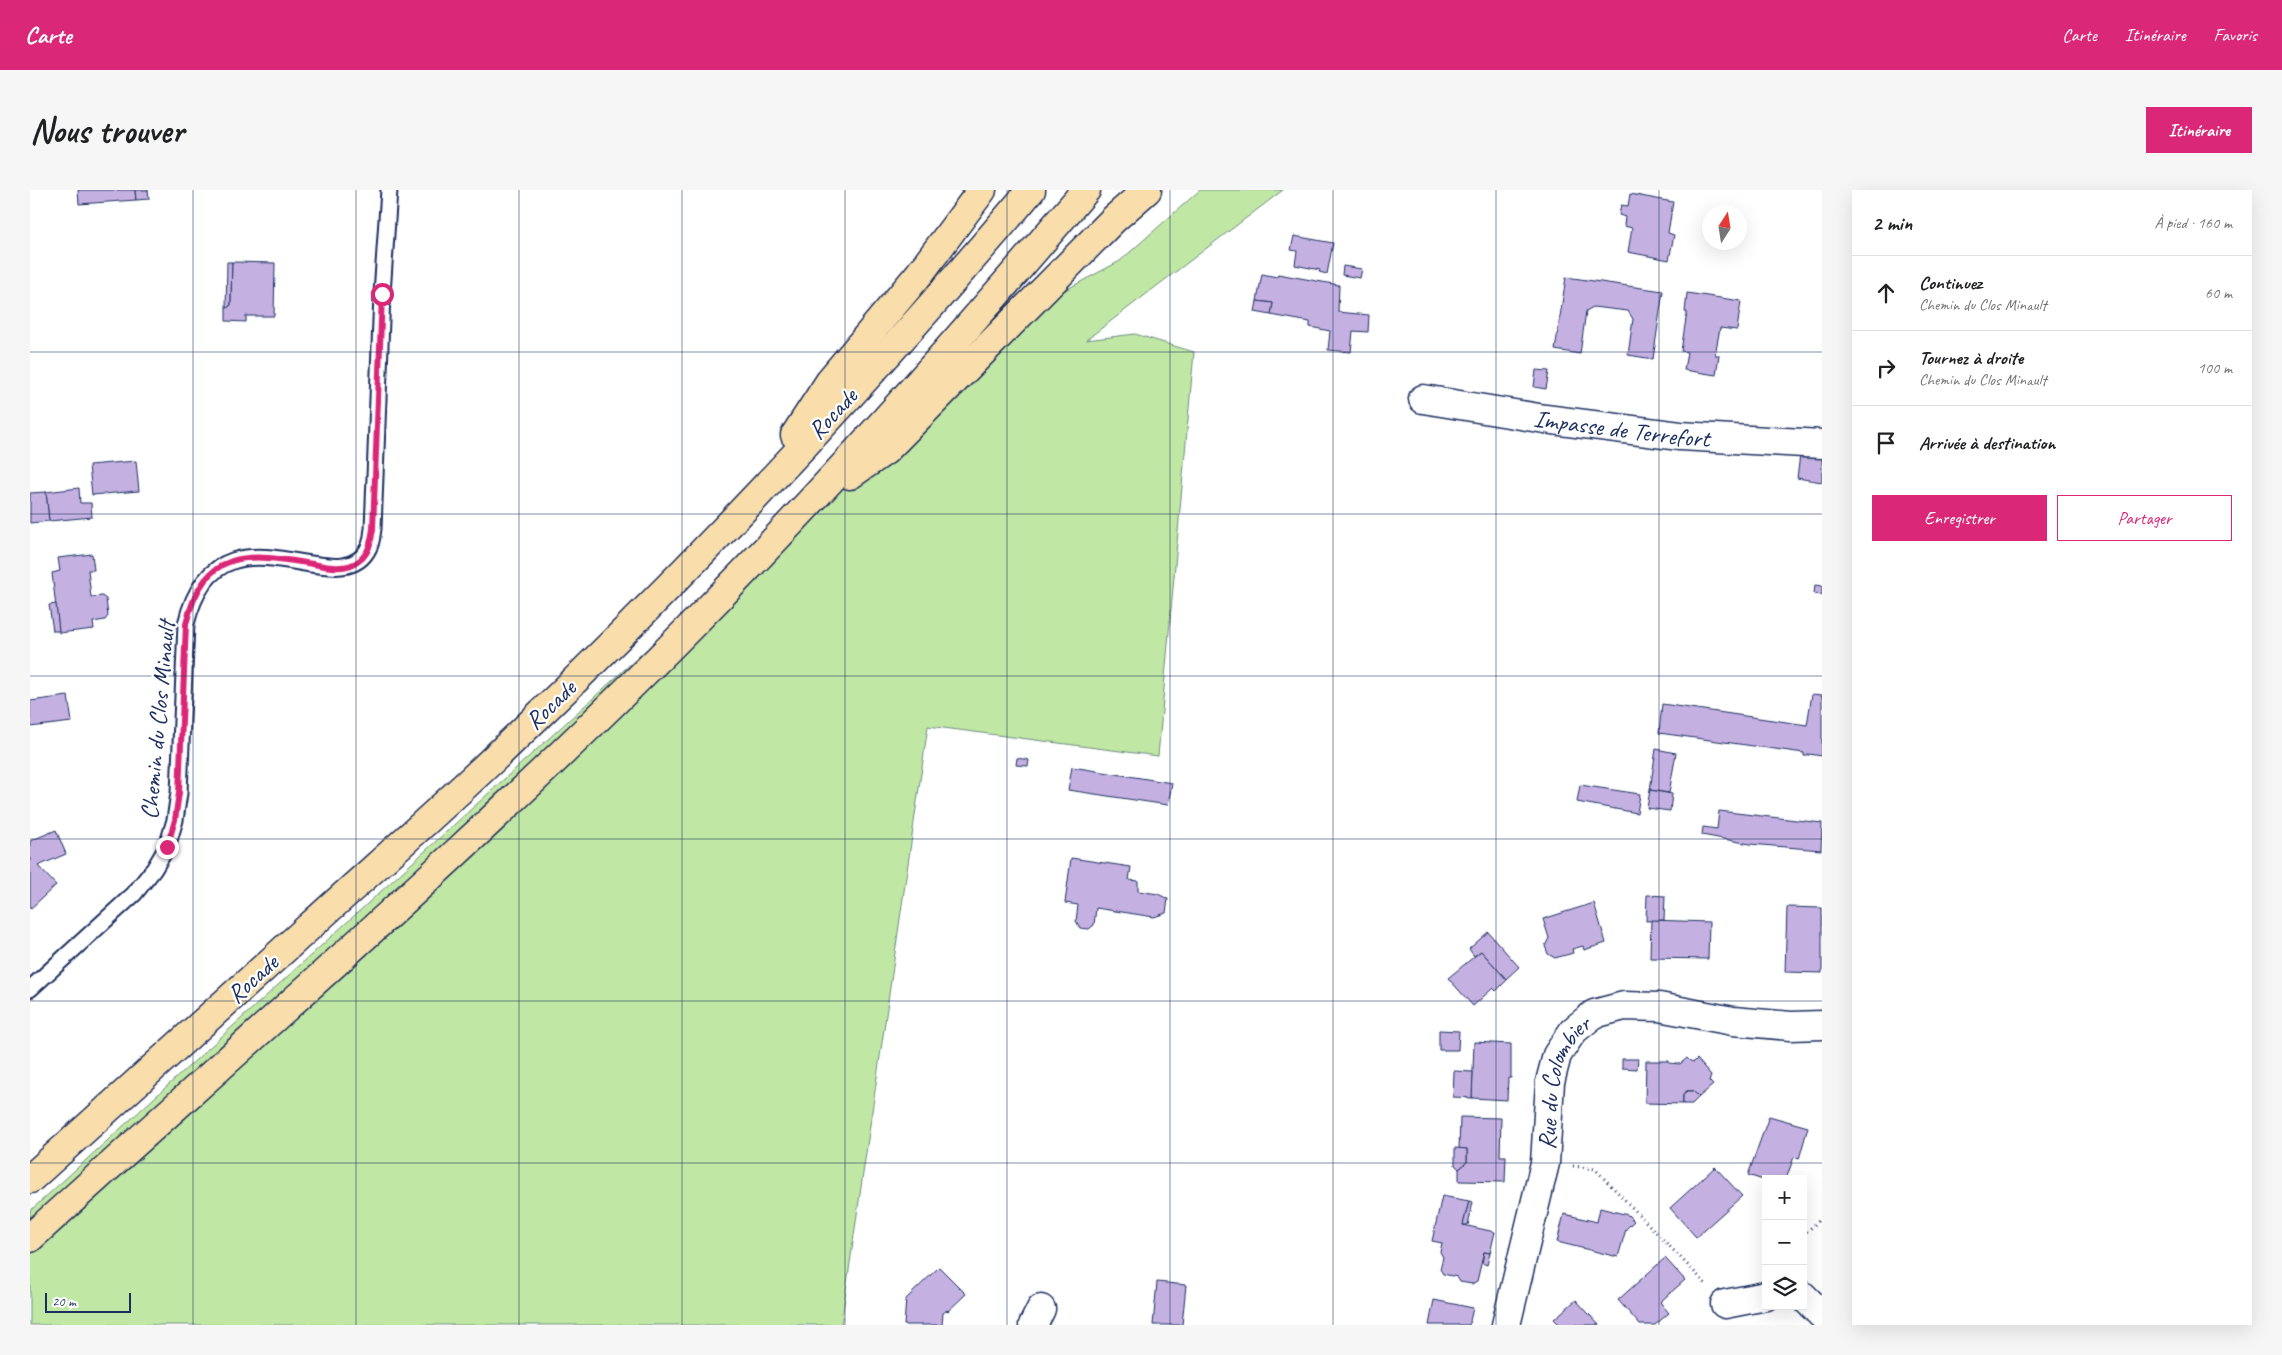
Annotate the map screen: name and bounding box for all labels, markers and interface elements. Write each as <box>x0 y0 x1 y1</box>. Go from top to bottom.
text: Carte <box>25 20 72 50</box>
text: Carte <box>2062 24 2097 46</box>
text: Itinéraire <box>2125 24 2186 46</box>
text: Favoris <box>2214 24 2257 46</box>
button: Itinéraire <box>2146 107 2252 153</box>
text: Nous trouver <box>30 108 184 153</box>
north arrow <box>1702 205 1747 250</box>
text: 2 min <box>1872 210 1912 236</box>
text: À pied · 160 m <box>2154 213 2232 233</box>
text: Continuez <box>1919 271 1982 295</box>
icon: ahead <box>1872 279 1900 307</box>
route start <box>371 283 394 306</box>
text: 60 m <box>2205 283 2232 303</box>
text: Chemin du Clos Minault <box>1919 295 2047 315</box>
text: Tournez à droite <box>1919 346 2023 370</box>
icon: right <box>1872 354 1900 382</box>
text: 100 m <box>2198 358 2232 378</box>
text: Chemin du Clos Minault <box>1919 370 2047 390</box>
street label: Rocade <box>801 380 866 446</box>
street label: Impasse de Terrefort <box>1531 402 1713 455</box>
icon: arrive <box>1872 429 1900 457</box>
text: Arrivée à destination <box>1919 431 2055 455</box>
button: Enregistrer <box>1872 495 2047 541</box>
button: Partager <box>2057 495 2232 541</box>
street label: Chemin du Clos Minault <box>133 616 183 821</box>
street label: Rocade <box>518 671 584 737</box>
route end <box>156 836 179 859</box>
street label: Rocade <box>220 946 287 1010</box>
street label: Rue du Colombier <box>1531 1007 1599 1151</box>
map controls <box>1762 1175 1807 1310</box>
button: + <box>1762 1175 1807 1220</box>
button: − <box>1762 1220 1807 1265</box>
button: layers <box>1762 1265 1807 1310</box>
scale bar <box>45 1290 131 1313</box>
text: 20 m <box>52 1293 76 1310</box>

